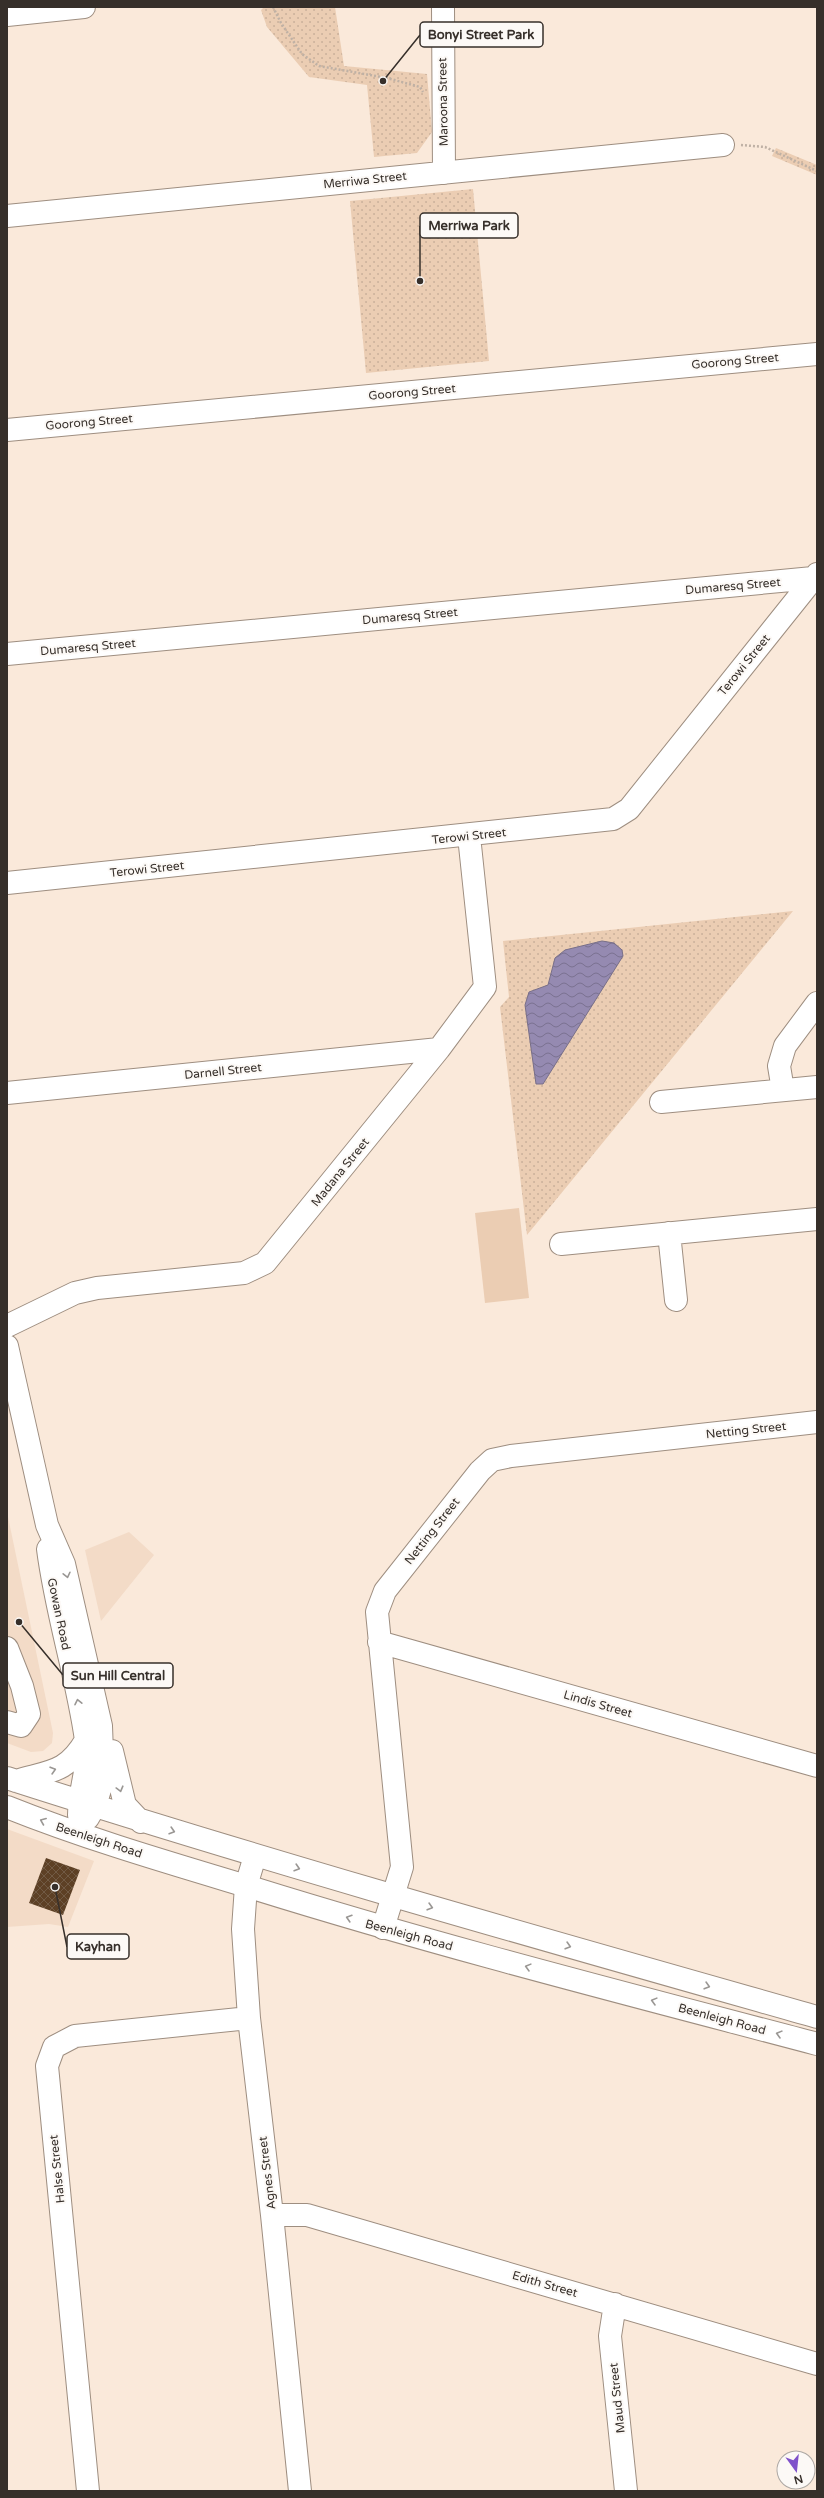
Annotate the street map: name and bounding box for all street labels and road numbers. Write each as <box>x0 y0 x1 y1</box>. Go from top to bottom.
street label: Maroona Street <box>435 57 451 147</box>
street label: Merriwa Street <box>322 169 408 191</box>
street label: Goorong Street <box>691 350 780 372</box>
street label: Goorong Street <box>368 381 457 403</box>
street label: Goorong Street <box>45 411 134 433</box>
street label: Dumaresq Street <box>685 575 782 597</box>
street label: Dumaresq Street <box>362 605 459 627</box>
street label: Terowi Street <box>715 631 773 698</box>
street label: Dumaresq Street <box>40 636 137 658</box>
street label: Terowi Street <box>431 825 507 847</box>
street label: Terowi Street <box>109 858 185 880</box>
street label: Darnell Street <box>184 1060 263 1082</box>
street label: Madana Street <box>308 1135 372 1209</box>
street label: Netting Street <box>705 1419 787 1441</box>
street label: Netting Street <box>402 1495 463 1567</box>
street label: Gowan Road <box>45 1577 73 1651</box>
street label: Lindis Street <box>562 1687 634 1721</box>
street label: Beenleigh Road <box>54 1819 144 1861</box>
street label: Beenleigh Road <box>364 1917 454 1953</box>
street label: Beenleigh Road <box>677 2001 767 2037</box>
street label: Halse Street <box>46 2134 68 2204</box>
street label: Agnes Street <box>256 2135 278 2210</box>
street label: Edith Street <box>511 2268 580 2300</box>
street label: Maud Street <box>606 2362 628 2434</box>

